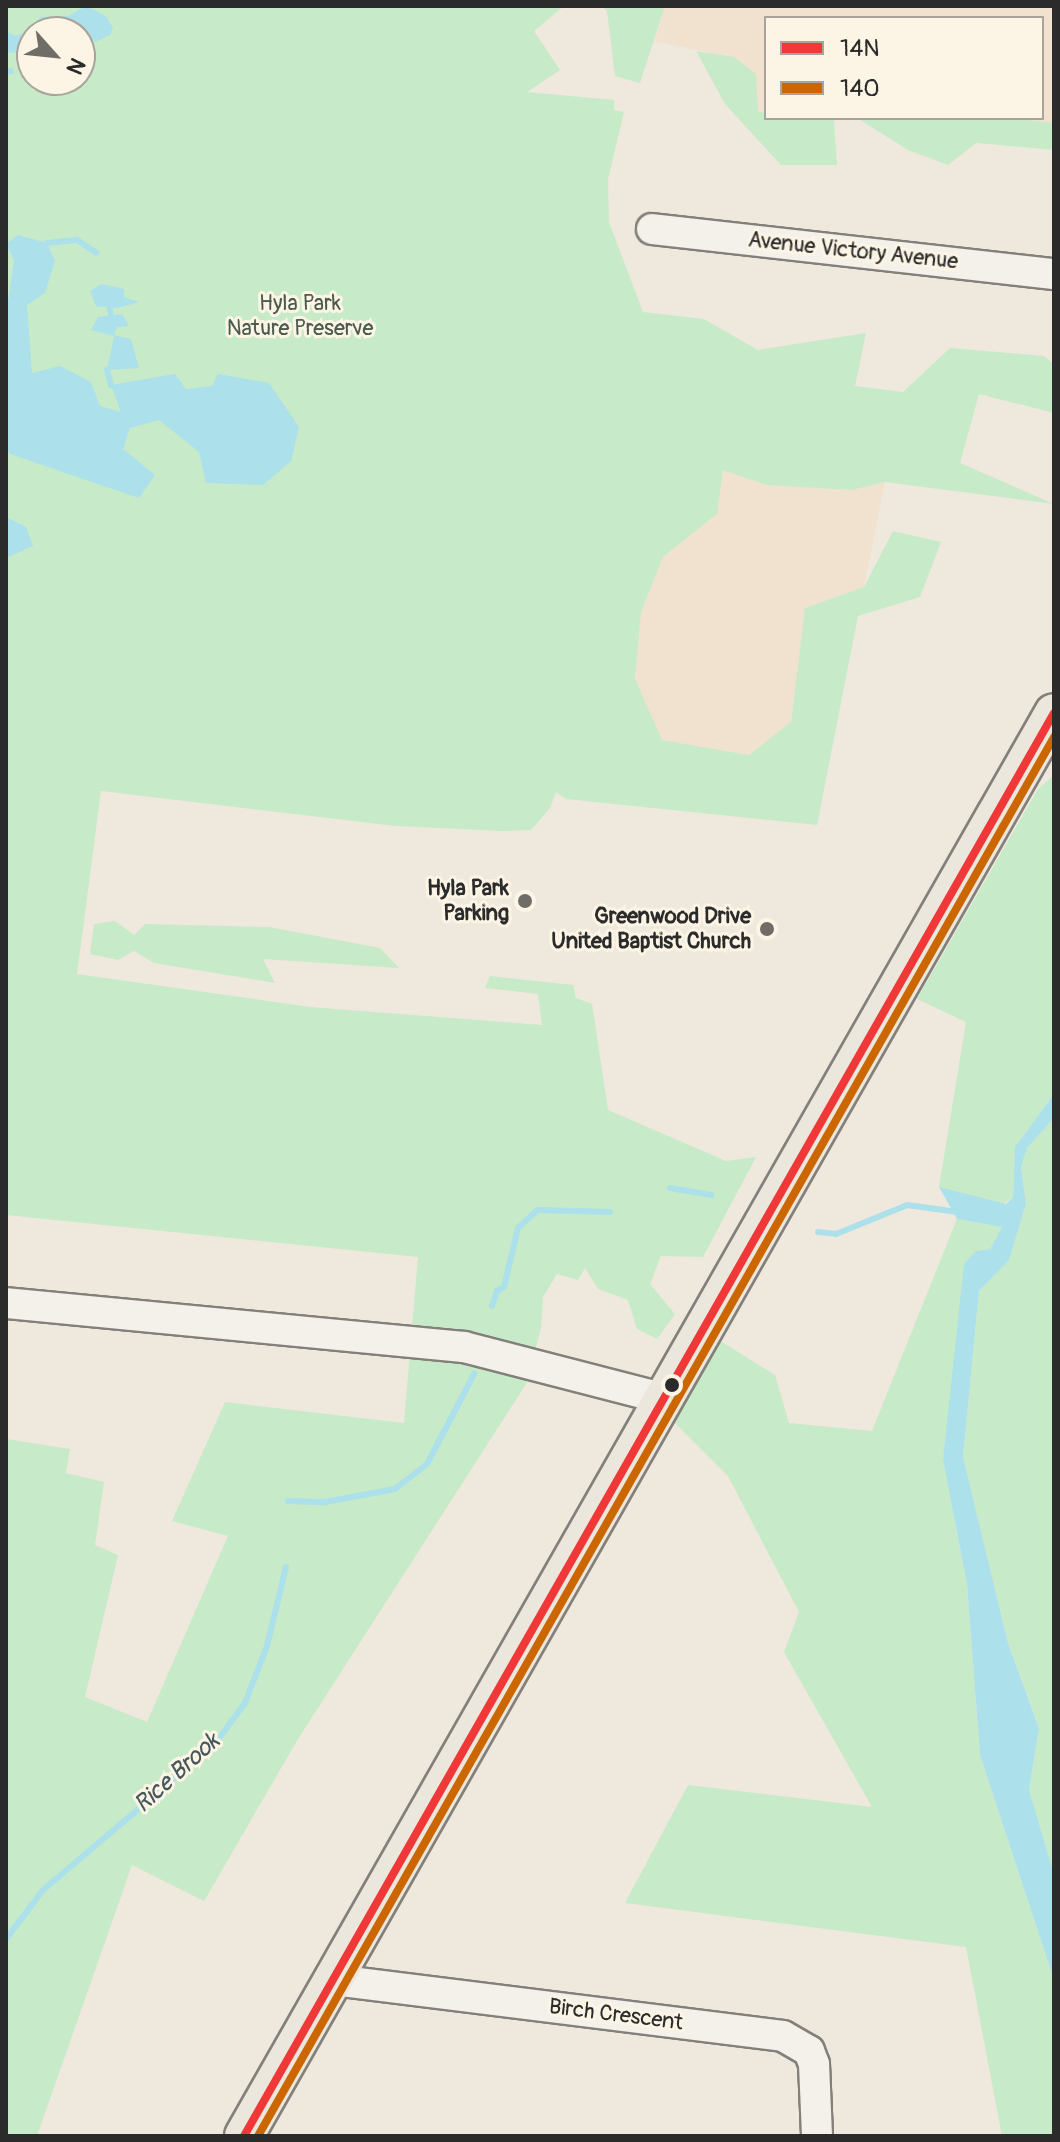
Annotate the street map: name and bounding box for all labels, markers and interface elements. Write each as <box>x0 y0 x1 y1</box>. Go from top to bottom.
north arrow <box>16 16 96 96</box>
legend <box>764 16 1044 120</box>
text: 14N <box>840 34 880 63</box>
text: N <box>60 53 91 79</box>
text: 140 <box>840 74 880 103</box>
street label: Avenue Victory Avenue <box>747 227 959 275</box>
park label: Hyla Park Nature Preserve <box>227 290 373 342</box>
place label: Hyla Park Parking <box>427 875 509 926</box>
marker: Hyla Park Parking <box>516 892 534 910</box>
place label: Greenwood Drive United Baptist Church <box>551 903 751 954</box>
marker: Greenwood Drive United Baptist Church <box>758 920 776 938</box>
unlabelled marker <box>664 1377 680 1393</box>
water label: Rice Brook <box>128 1727 226 1819</box>
street label: Birch Crescent <box>547 1994 685 2036</box>

